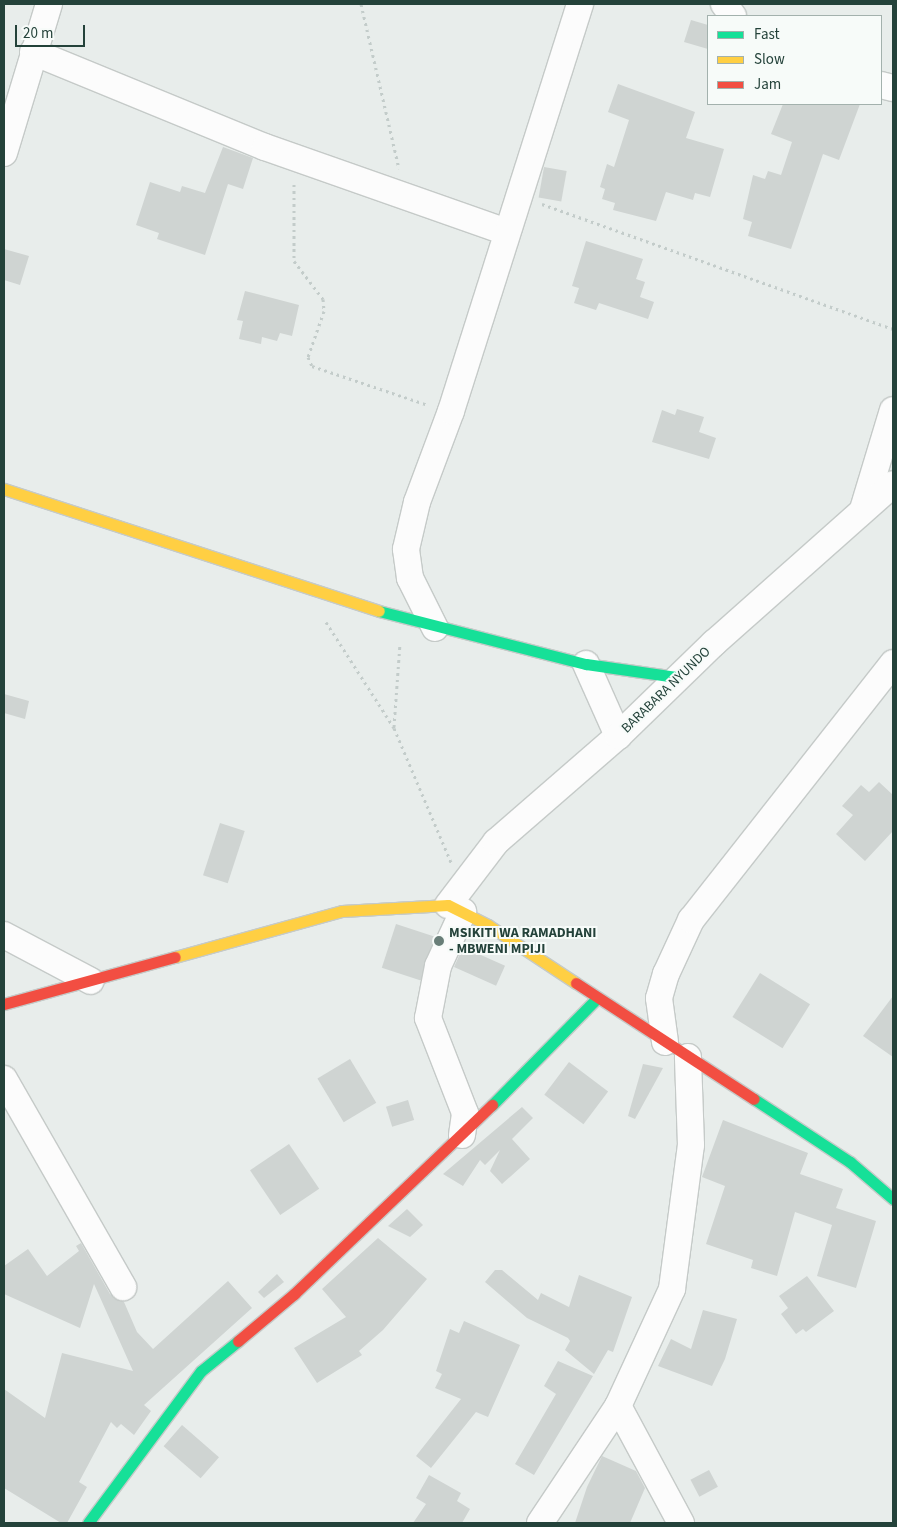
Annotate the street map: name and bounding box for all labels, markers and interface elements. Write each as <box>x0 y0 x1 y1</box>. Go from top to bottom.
scale bar <box>18 15 88 47</box>
legend <box>707 15 882 105</box>
text: 20 m <box>23 23 53 44</box>
text: Fast <box>754 24 780 45</box>
text: Slow <box>754 49 785 70</box>
text: Jam <box>754 74 781 95</box>
street label: BARABARA NYUNDO <box>618 643 714 737</box>
place label: MSIKITI WA RAMADHANI - MBWENI MPIJI <box>449 925 597 958</box>
marker: MSIKITI WA RAMADHANI - MBWENI MPIJI <box>433 935 445 947</box>

